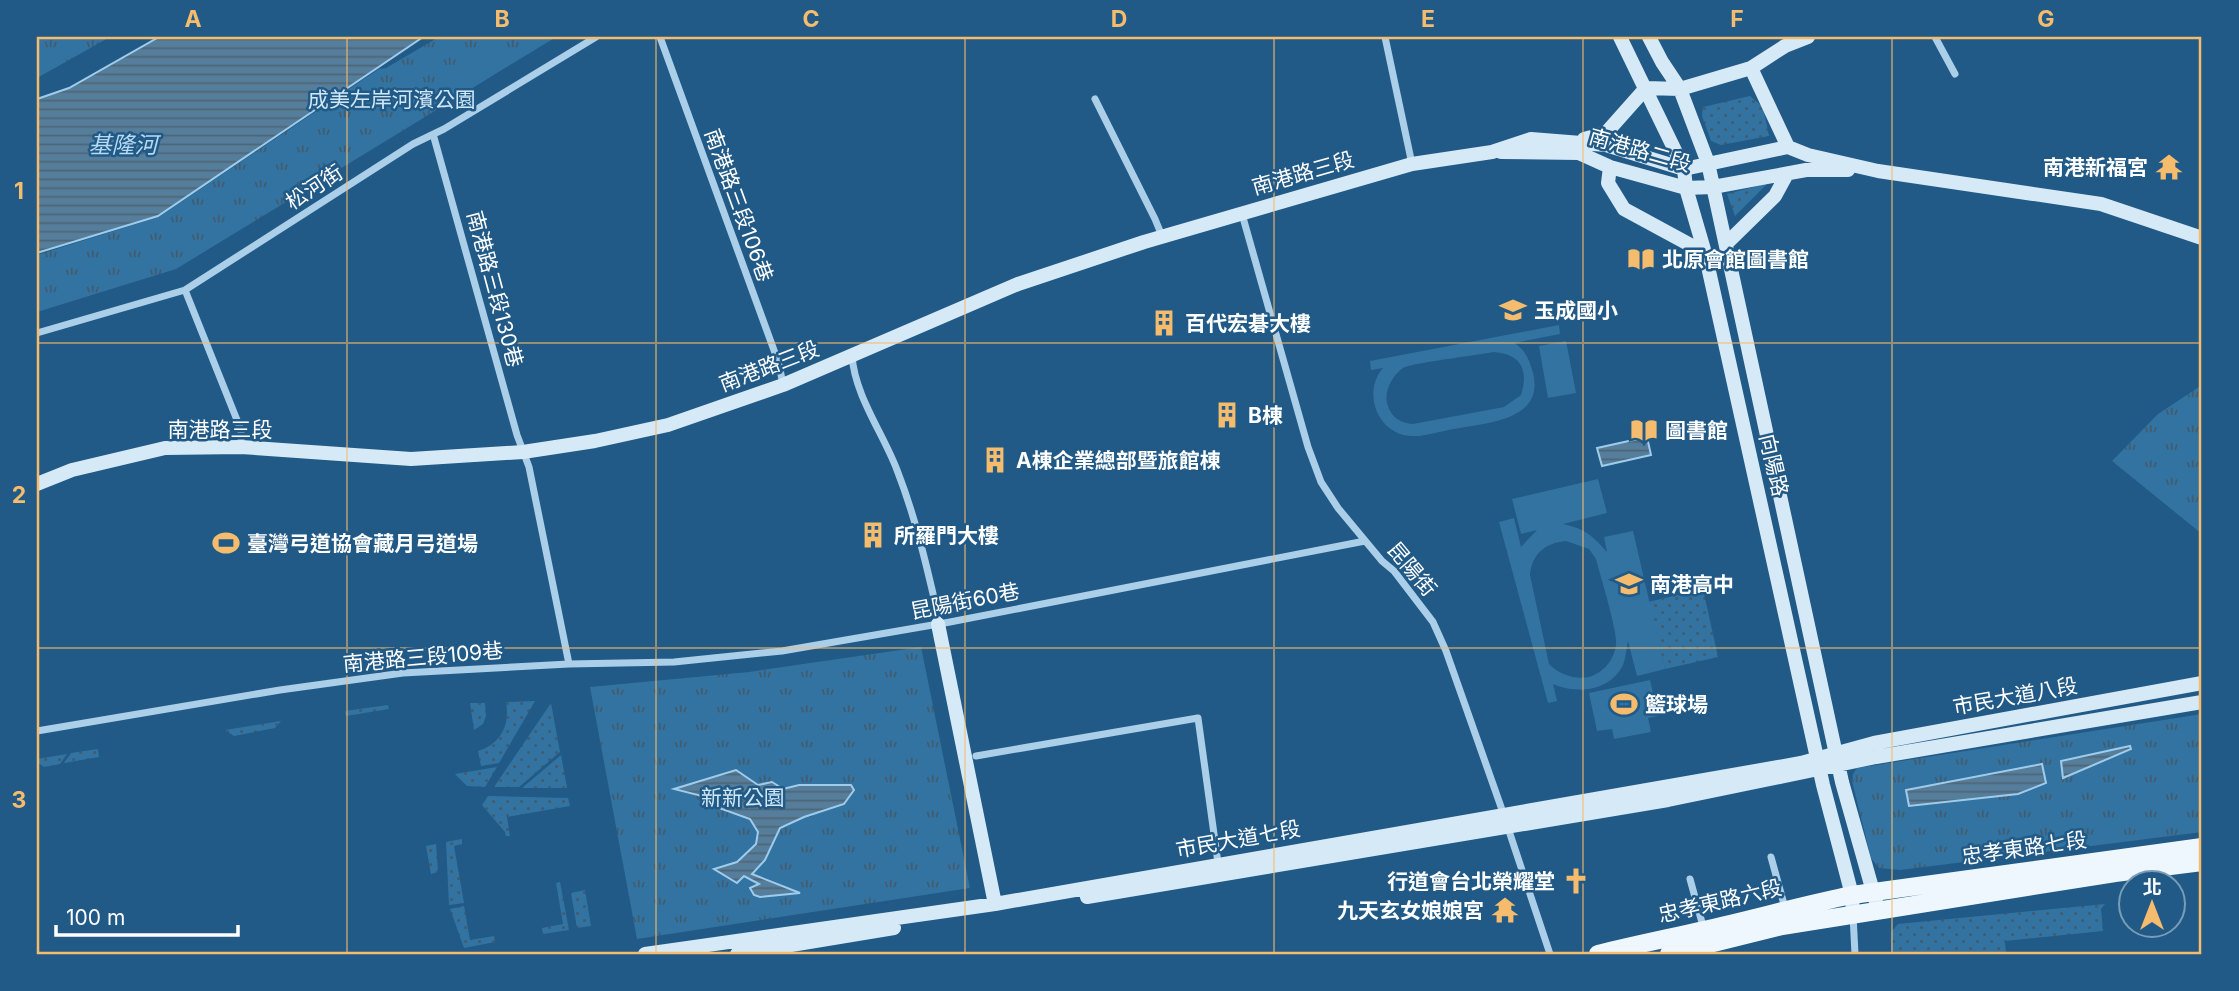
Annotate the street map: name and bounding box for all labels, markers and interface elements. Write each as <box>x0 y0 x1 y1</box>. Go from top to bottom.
text: A <box>184 5 202 33</box>
text: B <box>494 5 510 33</box>
text: C <box>802 5 820 33</box>
text: D <box>1111 5 1127 33</box>
text: E <box>1421 5 1435 33</box>
text: F <box>1730 5 1744 33</box>
text: G <box>2037 5 2055 33</box>
park label: 成美左岸河濱公園 <box>308 87 476 112</box>
street label: 南港路二段 <box>1586 124 1694 176</box>
street label: 南港路三段106巷 <box>700 125 778 285</box>
water label: 基隆河 <box>89 131 162 159</box>
street label: 南港路三段 <box>1249 147 1357 199</box>
temple icon: 南港新福宮 <box>2154 152 2184 182</box>
place label: 南港新福宮 <box>2043 155 2148 180</box>
street label: 松河街 <box>281 159 347 215</box>
text: 1 <box>14 177 24 205</box>
street label: 南港路三段130巷 <box>462 208 528 370</box>
library icon: 北原會館圖書館 <box>1626 244 1656 274</box>
place label: 北原會館圖書館 <box>1662 247 1809 272</box>
school or university icon: 玉成國小 <box>1498 295 1528 325</box>
place label: 玉成國小 <box>1534 298 1618 323</box>
building icon: 百代宏碁大樓 <box>1149 308 1179 338</box>
place label: 百代宏碁大樓 <box>1185 311 1311 336</box>
street label: 南港路三段 <box>716 336 822 396</box>
building icon: B棟 <box>1212 400 1242 430</box>
place label: B棟 <box>1248 403 1283 428</box>
library icon: 圖書館 <box>1629 415 1659 445</box>
street label: 南港路三段 <box>168 417 273 442</box>
place label: 圖書館 <box>1665 418 1728 443</box>
street label: 向陽路 <box>1755 431 1793 499</box>
building icon: A棟企業總部暨旅館棟 <box>980 445 1010 475</box>
place label: A棟企業總部暨旅館棟 <box>1016 448 1221 473</box>
text: 2 <box>12 481 26 509</box>
building icon: 所羅門大樓 <box>858 520 888 550</box>
place label: 所羅門大樓 <box>894 523 999 548</box>
sports icon: 臺灣弓道協會藏月弓道場 <box>211 528 241 558</box>
place label: 臺灣弓道協會藏月弓道場 <box>247 531 478 556</box>
street label: 昆陽街 <box>1382 537 1442 601</box>
school or university icon: 南港高中 <box>1614 569 1644 599</box>
place label: 南港高中 <box>1650 572 1734 597</box>
street label: 昆陽街60巷 <box>908 578 1022 624</box>
street label: 南港路三段109巷 <box>342 638 504 676</box>
street label: 市民大道八段 <box>1951 673 2079 719</box>
sports icon: 籃球場 <box>1609 689 1639 719</box>
place label: 籃球場 <box>1645 692 1708 717</box>
park label: 新新公園 <box>701 785 785 810</box>
text: 3 <box>12 786 26 814</box>
street label: 市民大道七段 <box>1174 816 1302 862</box>
street label: 忠孝東路七段 <box>1960 827 2088 869</box>
church icon: 行道會台北榮耀堂 <box>1561 866 1591 896</box>
place label: 行道會台北榮耀堂 <box>1387 869 1555 894</box>
north arrow <box>2116 869 2186 939</box>
street label: 忠孝東路六段 <box>1656 875 1784 927</box>
text: 北 <box>2142 876 2162 899</box>
scale bar <box>56 893 238 937</box>
temple icon: 九天玄女娘娘宮 <box>1490 895 1520 925</box>
place label: 九天玄女娘娘宮 <box>1337 898 1484 923</box>
text: 100 m <box>66 905 125 930</box>

